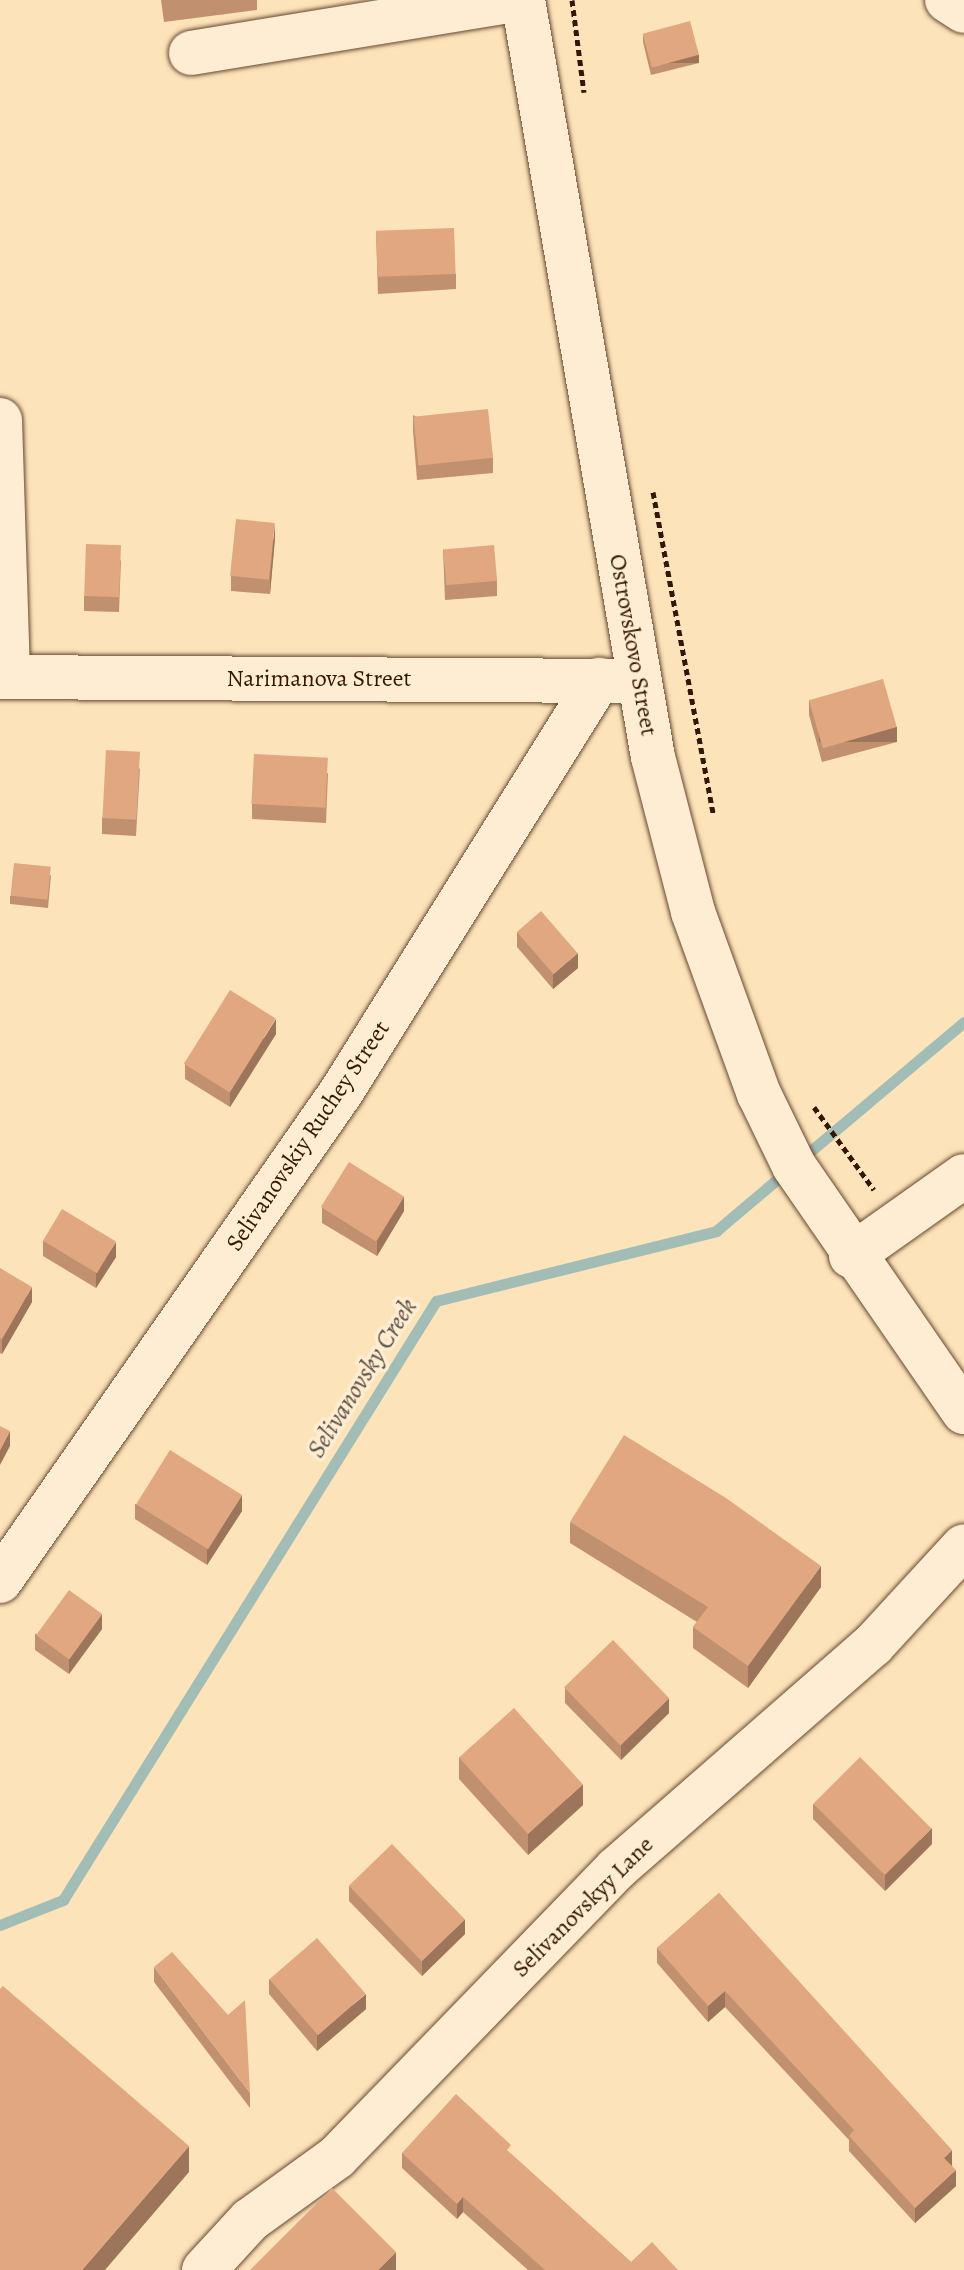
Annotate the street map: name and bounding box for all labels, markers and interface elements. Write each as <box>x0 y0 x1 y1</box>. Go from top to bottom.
street label: Ostrovskovo Street <box>603 552 663 738</box>
street label: Narimanova Street <box>226 665 412 693</box>
street label: Selivanovskiy Ruchey Street <box>220 1015 396 1257</box>
water label: Selivanovsky Creek <box>301 1293 423 1463</box>
street label: Selivanovskyy Lane <box>507 1831 659 1983</box>

